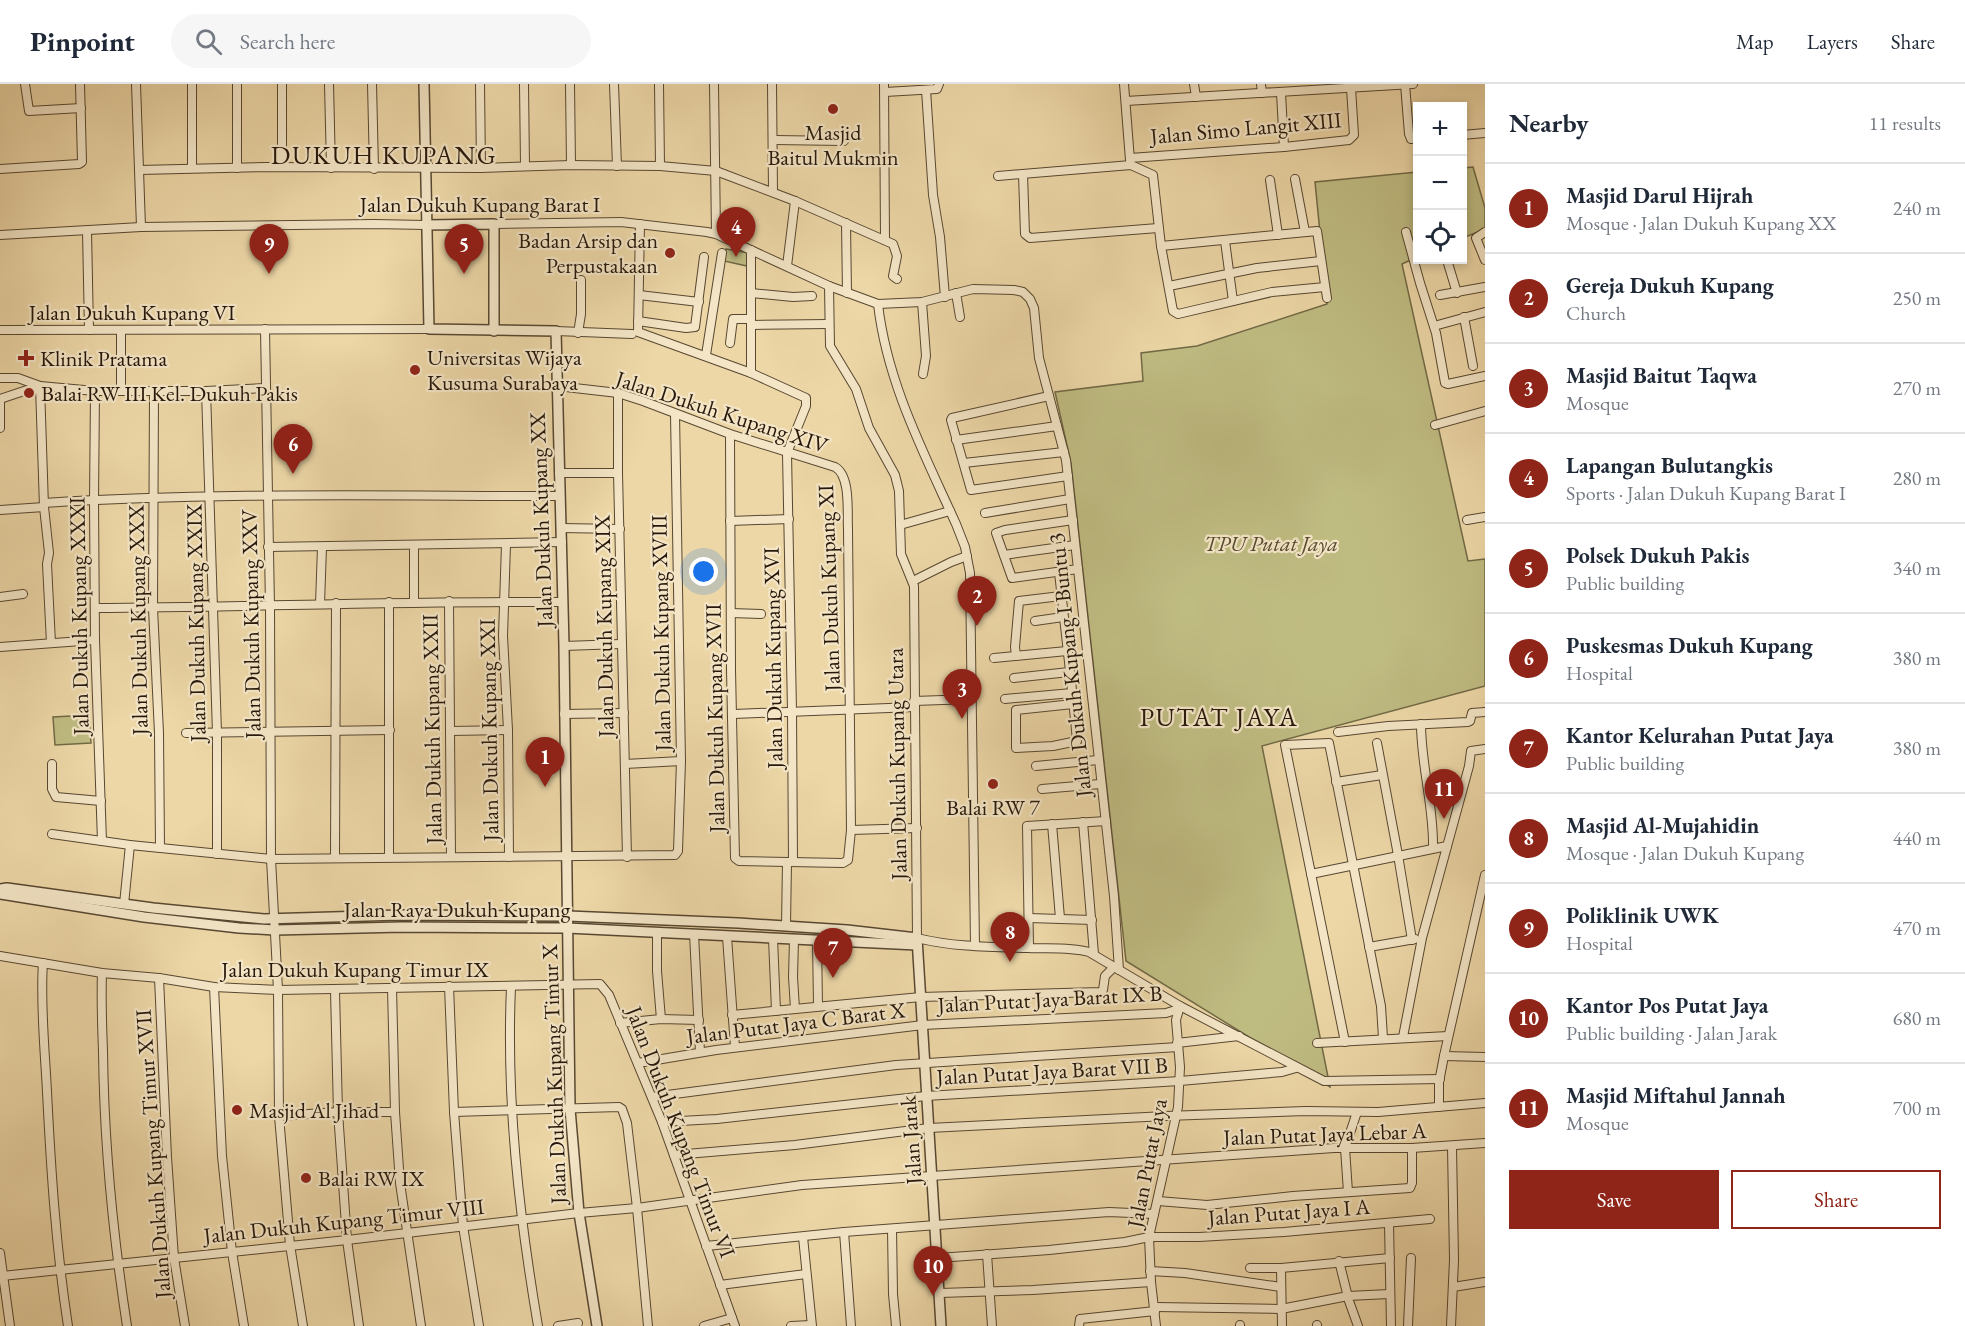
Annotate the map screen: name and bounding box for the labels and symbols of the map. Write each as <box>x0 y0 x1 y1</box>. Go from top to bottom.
marker: Masjid Baitul Mukmin <box>826 102 840 116</box>
street label: Jalan Simo Langit XIII <box>1147 105 1343 151</box>
place label: Masjid Baitul Mukmin <box>767 118 899 172</box>
district label: DUKUH KUPANG <box>271 138 497 172</box>
street label: Jalan Dukuh Kupang Barat I <box>358 190 601 219</box>
pin: 4 <box>716 208 756 257</box>
pin: 9 <box>250 224 288 274</box>
pin: 5 <box>444 224 484 274</box>
place label: Badan Arsip dan Perpustakaan <box>518 226 658 280</box>
marker: Badan Arsip dan Perpustakaan <box>663 246 677 260</box>
street label: Jalan Dukuh Kupang VI <box>27 298 236 327</box>
place label: Universitas Wijaya Kusuma Surabaya <box>427 343 582 397</box>
place label: Klinik Pratama <box>40 344 167 373</box>
marker: Klinik Pratama <box>17 349 35 367</box>
marker: Universitas Wijaya Kusuma Surabaya <box>408 363 422 377</box>
street label: Jalan Dukuh Kupang XIV <box>610 363 832 460</box>
place label: Balai RW III Kel. Dukuh Pakis <box>41 379 298 408</box>
marker: Balai RW III Kel. Dukuh Pakis <box>22 386 36 400</box>
street label: Jalan Dukuh Kupang XX <box>523 412 559 630</box>
pin: 6 <box>274 424 312 474</box>
street label: Jalan Dukuh Kupang XI <box>811 483 847 694</box>
street label: Jalan Dukuh Kupang XXXI <box>62 496 96 737</box>
street label: Jalan Dukuh Kupang XXIX <box>179 503 213 744</box>
street label: Jalan Dukuh Kupang XXX <box>121 504 155 738</box>
street label: Jalan Dukuh Kupang XXV <box>234 509 268 741</box>
street label: Jalan Dukuh Kupang XIX <box>588 514 620 740</box>
street label: Jalan Dukuh Kupang XVIII <box>644 514 678 754</box>
park label: TPU Putat Jaya <box>1204 529 1338 558</box>
street label: Jalan Dukuh Kupang I Buntu 3 <box>1042 531 1099 801</box>
street label: Jalan Dukuh Kupang XVI <box>757 546 789 771</box>
your location <box>689 557 718 586</box>
pin: 2 <box>958 576 996 626</box>
street label: Jalan Dukuh Kupang XVII <box>698 603 732 835</box>
street label: Jalan Dukuh Kupang XXII <box>415 613 449 846</box>
street label: Jalan Dukuh Kupang XXI <box>473 618 505 844</box>
street label: Jalan Dukuh Kupang Utara <box>880 647 914 882</box>
pin: 3 <box>942 670 982 719</box>
district label: PUTAT JAYA <box>1140 700 1298 734</box>
pin: 1 <box>526 738 564 787</box>
pin: 11 <box>1424 770 1464 819</box>
marker: Balai RW 7 <box>986 777 1000 791</box>
place label: Balai RW 7 <box>946 793 1040 822</box>
street label: Jalan Raya Dukuh Kupang <box>342 895 571 924</box>
pin: 8 <box>990 912 1030 962</box>
pin: 7 <box>814 928 852 978</box>
street label: Jalan Dukuh Kupang Timur X <box>535 943 573 1207</box>
street label: Jalan Dukuh Kupang Timur IX <box>219 955 489 984</box>
street label: Jalan Putat Jaya Barat IX B <box>935 979 1163 1019</box>
street label: Jalan Putat Jaya C Barat X <box>683 995 908 1051</box>
street label: Jalan Dukuh Kupang Timur VI <box>619 1000 743 1262</box>
street label: Jalan Dukuh Kupang Timur XVII <box>128 1008 178 1302</box>
street label: Jalan Putat Jaya Barat VII B <box>934 1050 1169 1092</box>
street label: Jalan Jarak <box>893 1094 929 1187</box>
place label: Masjid Al Jihad <box>249 1096 380 1125</box>
street label: Jalan Putat Jaya <box>1120 1096 1174 1232</box>
marker: Masjid Al Jihad <box>230 1103 244 1117</box>
street label: Jalan Putat Jaya Lebar A <box>1221 1116 1428 1152</box>
place label: Balai RW IX <box>318 1164 425 1193</box>
marker: Balai RW IX <box>299 1171 313 1185</box>
street label: Jalan Dukuh Kupang Timur VIII <box>200 1192 486 1250</box>
street label: Jalan Putat Jaya I A <box>1205 1192 1372 1232</box>
pin: 10 <box>914 1246 952 1296</box>

